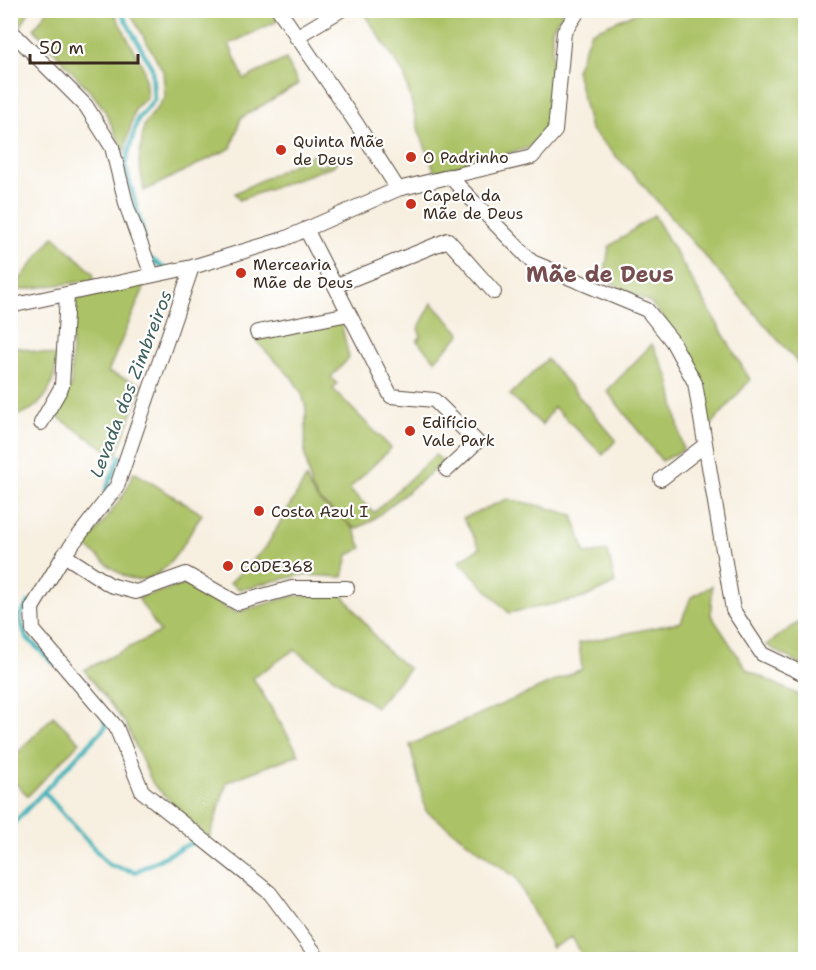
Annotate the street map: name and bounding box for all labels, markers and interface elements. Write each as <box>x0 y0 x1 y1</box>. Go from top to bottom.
scale bar <box>30 27 138 65</box>
text: 50 m <box>39 36 84 60</box>
place label: Quinta Mãe de Deus <box>293 131 384 170</box>
marker: Quinta Mãe de Deus <box>274 143 288 157</box>
place label: O Padrinho <box>423 147 509 168</box>
marker: O Padrinho <box>404 150 418 164</box>
place label: Capela da Mãe de Deus <box>423 185 524 224</box>
marker: Capela da Mãe de Deus <box>404 197 418 211</box>
place label: Mercearia Mãe de Deus <box>253 254 354 293</box>
district label: Mãe de Deus <box>526 260 674 289</box>
marker: Mercearia Mãe de Deus <box>234 266 248 280</box>
water label: Levada dos Zimbreiros <box>84 287 178 481</box>
place label: Edifício Vale Park <box>422 412 495 451</box>
marker: Edifício Vale Park <box>403 424 417 438</box>
place label: Costa Azul I <box>271 501 369 522</box>
marker: Costa Azul I <box>252 504 266 518</box>
place label: CODE368 <box>240 556 314 577</box>
marker: CODE368 <box>221 559 235 573</box>

